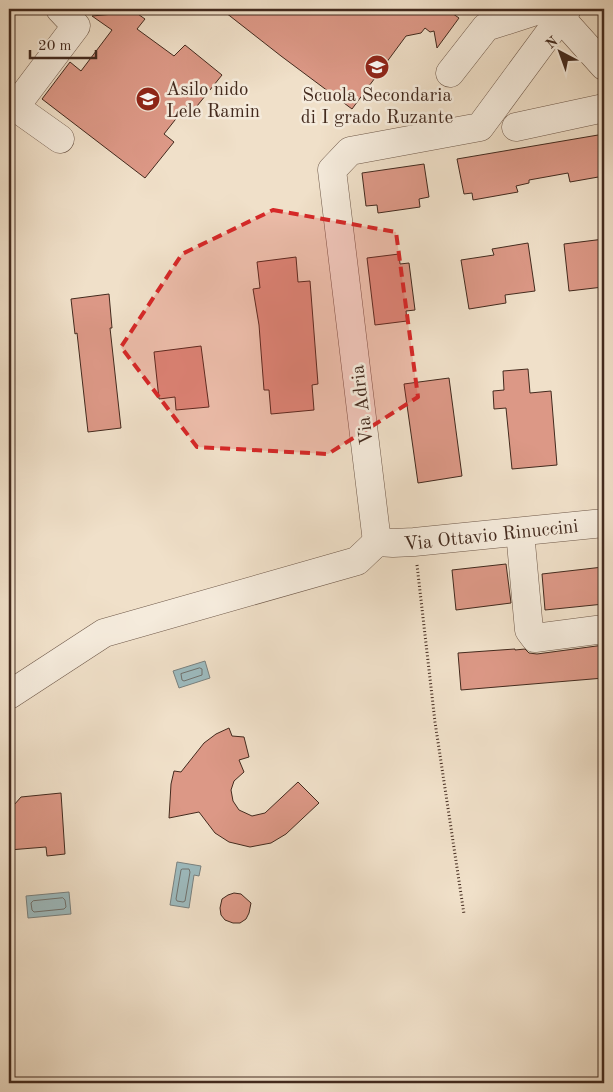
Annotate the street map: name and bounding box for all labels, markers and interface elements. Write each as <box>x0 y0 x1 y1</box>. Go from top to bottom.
scale bar <box>30 28 96 60</box>
north arrow <box>536 28 586 78</box>
text: N <box>543 34 561 52</box>
text: 20 m <box>38 39 72 54</box>
school or university icon: Scuola Secondaria di I grado Ruzante <box>364 54 390 80</box>
place label: Asilo nido Lele Ramin <box>166 81 260 122</box>
school or university icon: Asilo nido Lele Ramin <box>135 86 161 112</box>
place label: Scuola Secondaria di I grado Ruzante <box>301 87 453 128</box>
street label: Via Adria <box>349 363 378 446</box>
street label: Via Ottavio Rinuccini <box>403 518 579 555</box>

